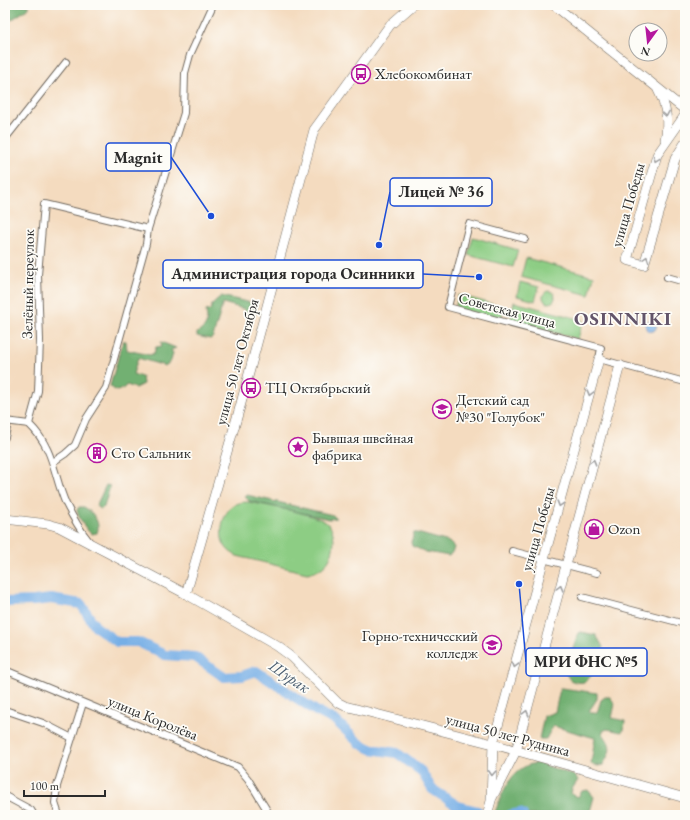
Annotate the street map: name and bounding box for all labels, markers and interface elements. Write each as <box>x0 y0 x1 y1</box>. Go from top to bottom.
north arrow <box>628 22 668 62</box>
text: N <box>639 44 652 60</box>
bus stop icon: Хлебокомбинат <box>350 63 372 85</box>
place label: Хлебокомбинат <box>374 64 472 83</box>
one-way arrow <box>662 111 670 117</box>
callout: Magnit <box>106 143 171 171</box>
text: Magnit <box>113 147 163 168</box>
one-way arrow <box>653 155 661 162</box>
street label: улица Победы <box>606 161 649 249</box>
callout: Лицей № 36 <box>390 178 492 206</box>
text: Лицей № 36 <box>398 181 484 202</box>
street label: Зелёный переулок <box>17 229 38 339</box>
one-way arrow <box>641 255 650 262</box>
callout: Администрация города Осинники <box>163 260 423 288</box>
text: Администрация города Осинники <box>170 263 415 284</box>
street label: Советская улица <box>456 287 558 332</box>
street label: улица 50 лет Октября <box>211 296 263 427</box>
district label: OSINNIKI <box>574 306 672 331</box>
bus stop icon: ТЦ Октябрьский <box>240 377 262 399</box>
place label: ТЦ Октябрьский <box>265 378 371 397</box>
one-way arrow <box>586 389 595 396</box>
place label: Детский сад №30 "Голубок" <box>456 390 545 426</box>
school or university icon: Детский сад №30 "Голубок" <box>431 398 453 420</box>
place label: Бывшая швейная фабрика <box>312 428 414 464</box>
place icon: Бывшая швейная фабрика <box>287 436 309 458</box>
building icon: Сто Сальник <box>86 442 108 464</box>
place label: Сто Сальник <box>111 443 191 462</box>
one-way arrow <box>588 459 597 466</box>
street label: улица Победы <box>516 485 559 573</box>
one-way arrow <box>556 500 565 507</box>
shop icon: Ozon <box>583 518 605 540</box>
place label: Ozon <box>608 519 641 538</box>
one-way arrow <box>555 584 563 591</box>
place label: Горно-технический колледж <box>362 626 478 662</box>
school or university icon: Горно-технический колледж <box>481 634 503 656</box>
callout: МРИ ФНС №5 <box>526 648 647 676</box>
text: МРИ ФНС №5 <box>534 651 639 672</box>
water label: Шурак <box>264 654 315 698</box>
one-way arrow <box>511 661 520 668</box>
street label: улица Королёва <box>105 691 201 744</box>
street label: улица 50 лет Рудника <box>444 709 572 760</box>
one-way arrow <box>521 710 529 716</box>
one-way arrow <box>488 770 496 776</box>
scale bar <box>24 772 105 798</box>
text: 100 m <box>30 778 60 794</box>

